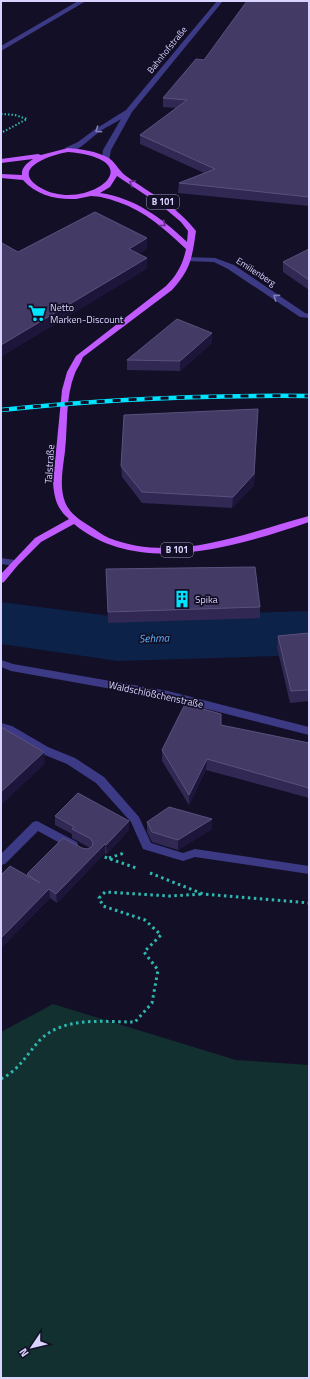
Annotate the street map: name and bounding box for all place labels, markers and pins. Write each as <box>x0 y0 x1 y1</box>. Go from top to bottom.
place label: Netto Marken-Discount <box>50 300 124 327</box>
supermarket icon: Netto Marken-Discount <box>27 303 47 323</box>
building icon: Spika <box>172 589 192 609</box>
place label: Spika <box>195 592 218 607</box>

